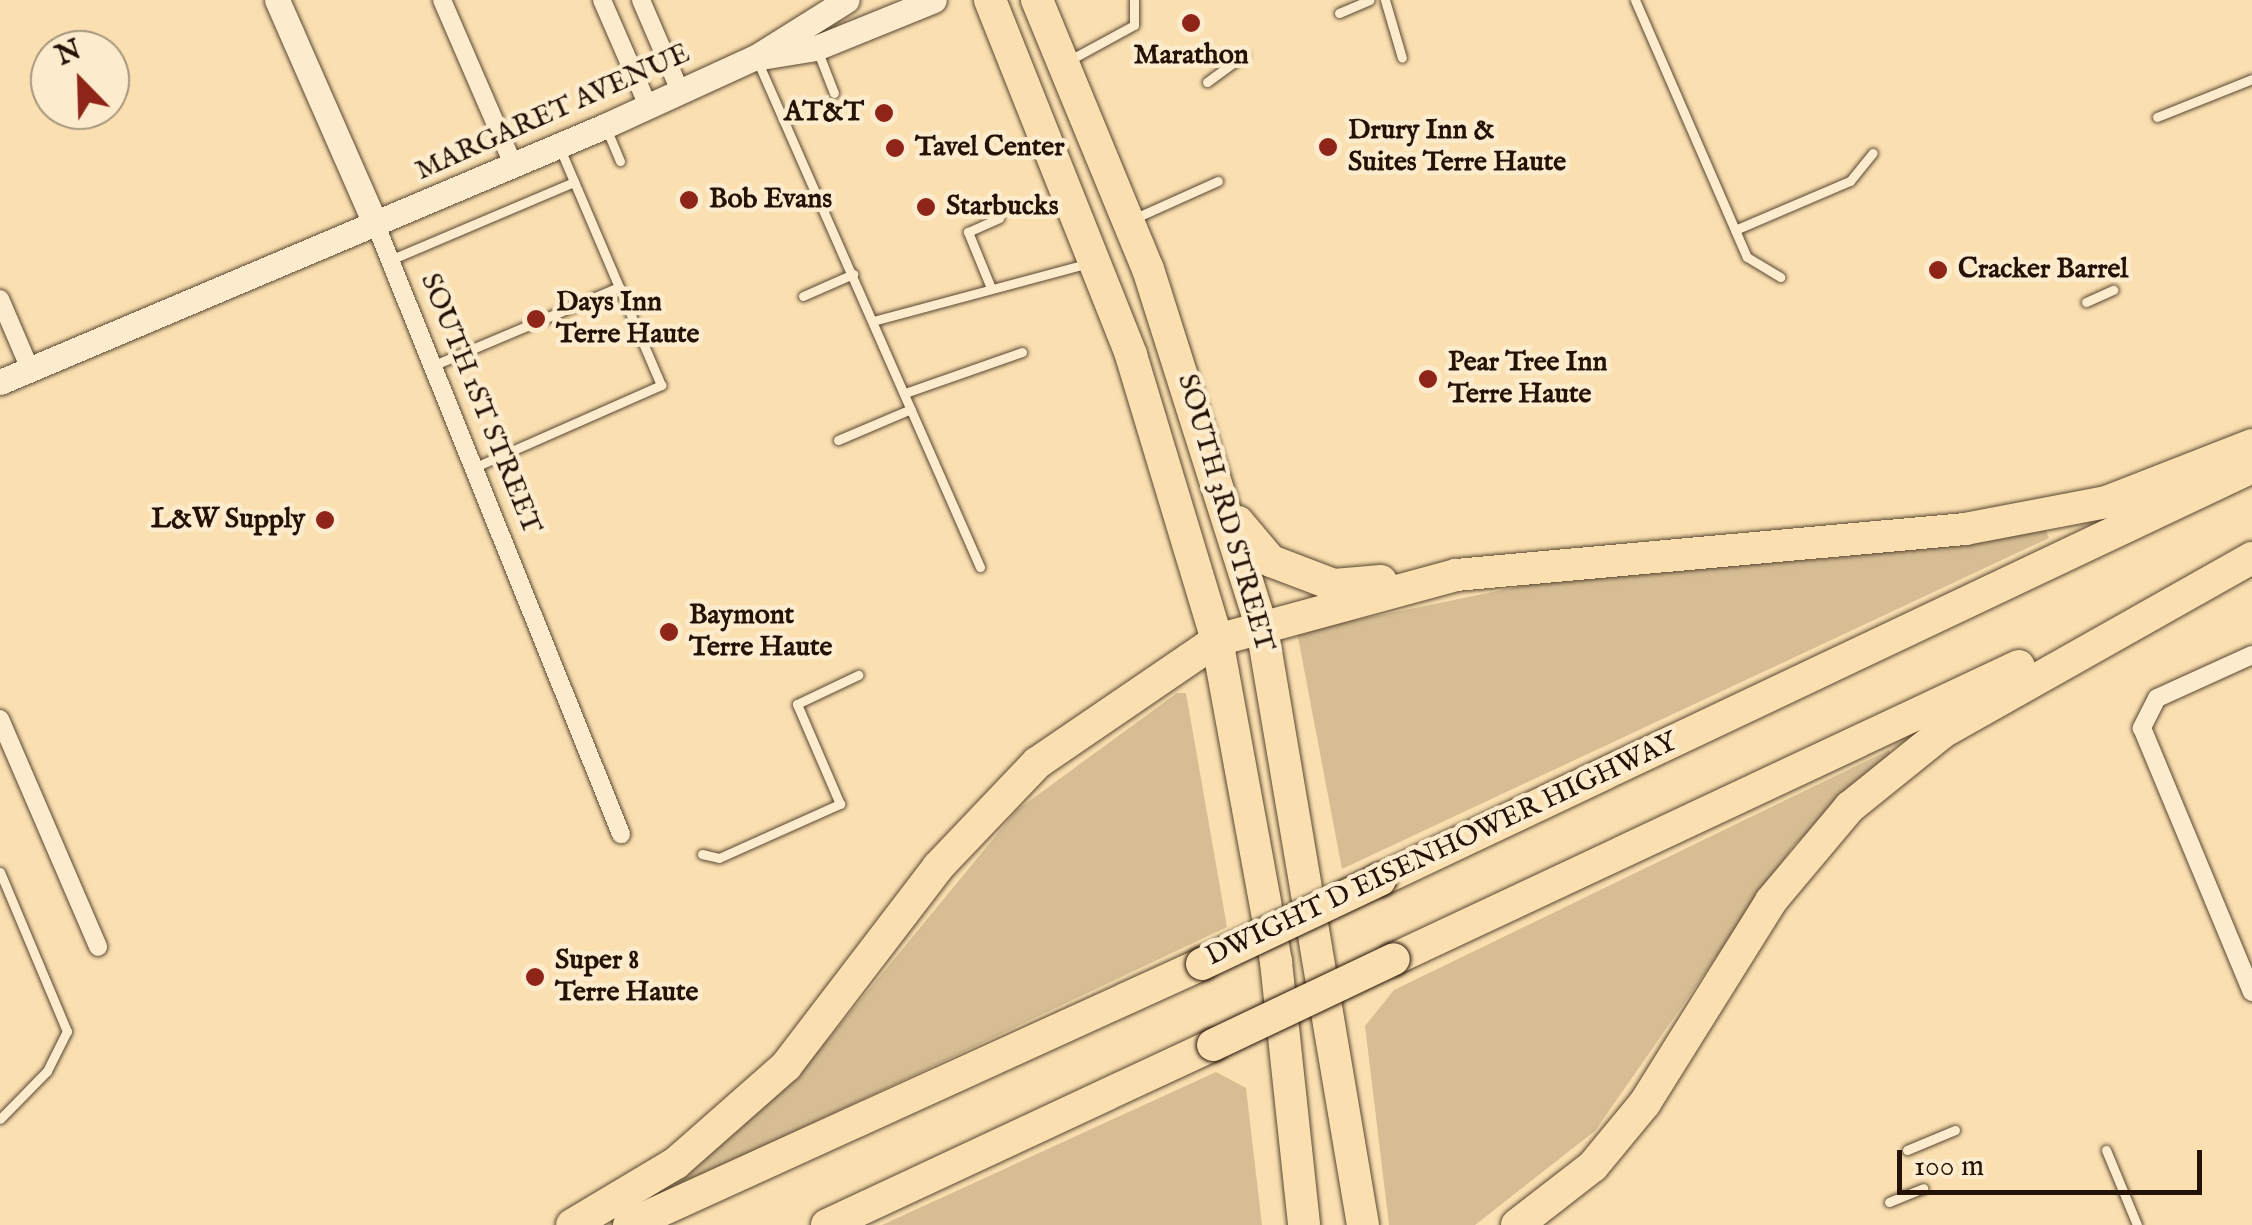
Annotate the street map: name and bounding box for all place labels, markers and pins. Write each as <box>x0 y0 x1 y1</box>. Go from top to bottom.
marker: Marathon <box>1180 12 1202 34</box>
place label: Marathon <box>1133 39 1249 73</box>
place label: AT&T <box>784 96 864 130</box>
marker: AT&T <box>873 102 895 124</box>
place label: Drury Inn & Suites Terre Haute <box>1348 114 1566 180</box>
place label: Tavel Center <box>915 131 1064 165</box>
marker: Drury Inn & Suites Terre Haute <box>1317 136 1339 158</box>
marker: Tavel Center <box>884 137 906 159</box>
place label: Bob Evans <box>709 183 832 217</box>
marker: Bob Evans <box>678 189 700 211</box>
place label: Starbucks <box>946 190 1059 224</box>
marker: Starbucks <box>915 196 937 218</box>
place label: Cracker Barrel <box>1958 253 2128 287</box>
marker: Cracker Barrel <box>1927 259 1949 281</box>
place label: Days Inn Terre Haute <box>556 286 699 352</box>
marker: Days Inn Terre Haute <box>525 308 547 330</box>
place label: Pear Tree Inn Terre Haute <box>1448 346 1607 412</box>
marker: Pear Tree Inn Terre Haute <box>1417 368 1439 390</box>
place label: L&W Supply <box>151 503 305 537</box>
marker: L&W Supply <box>314 509 336 531</box>
place label: Baymont Terre Haute <box>689 599 832 665</box>
marker: Baymont Terre Haute <box>658 621 680 643</box>
place label: Super 8 Terre Haute <box>555 944 698 1010</box>
marker: Super 8 Terre Haute <box>524 966 546 988</box>

